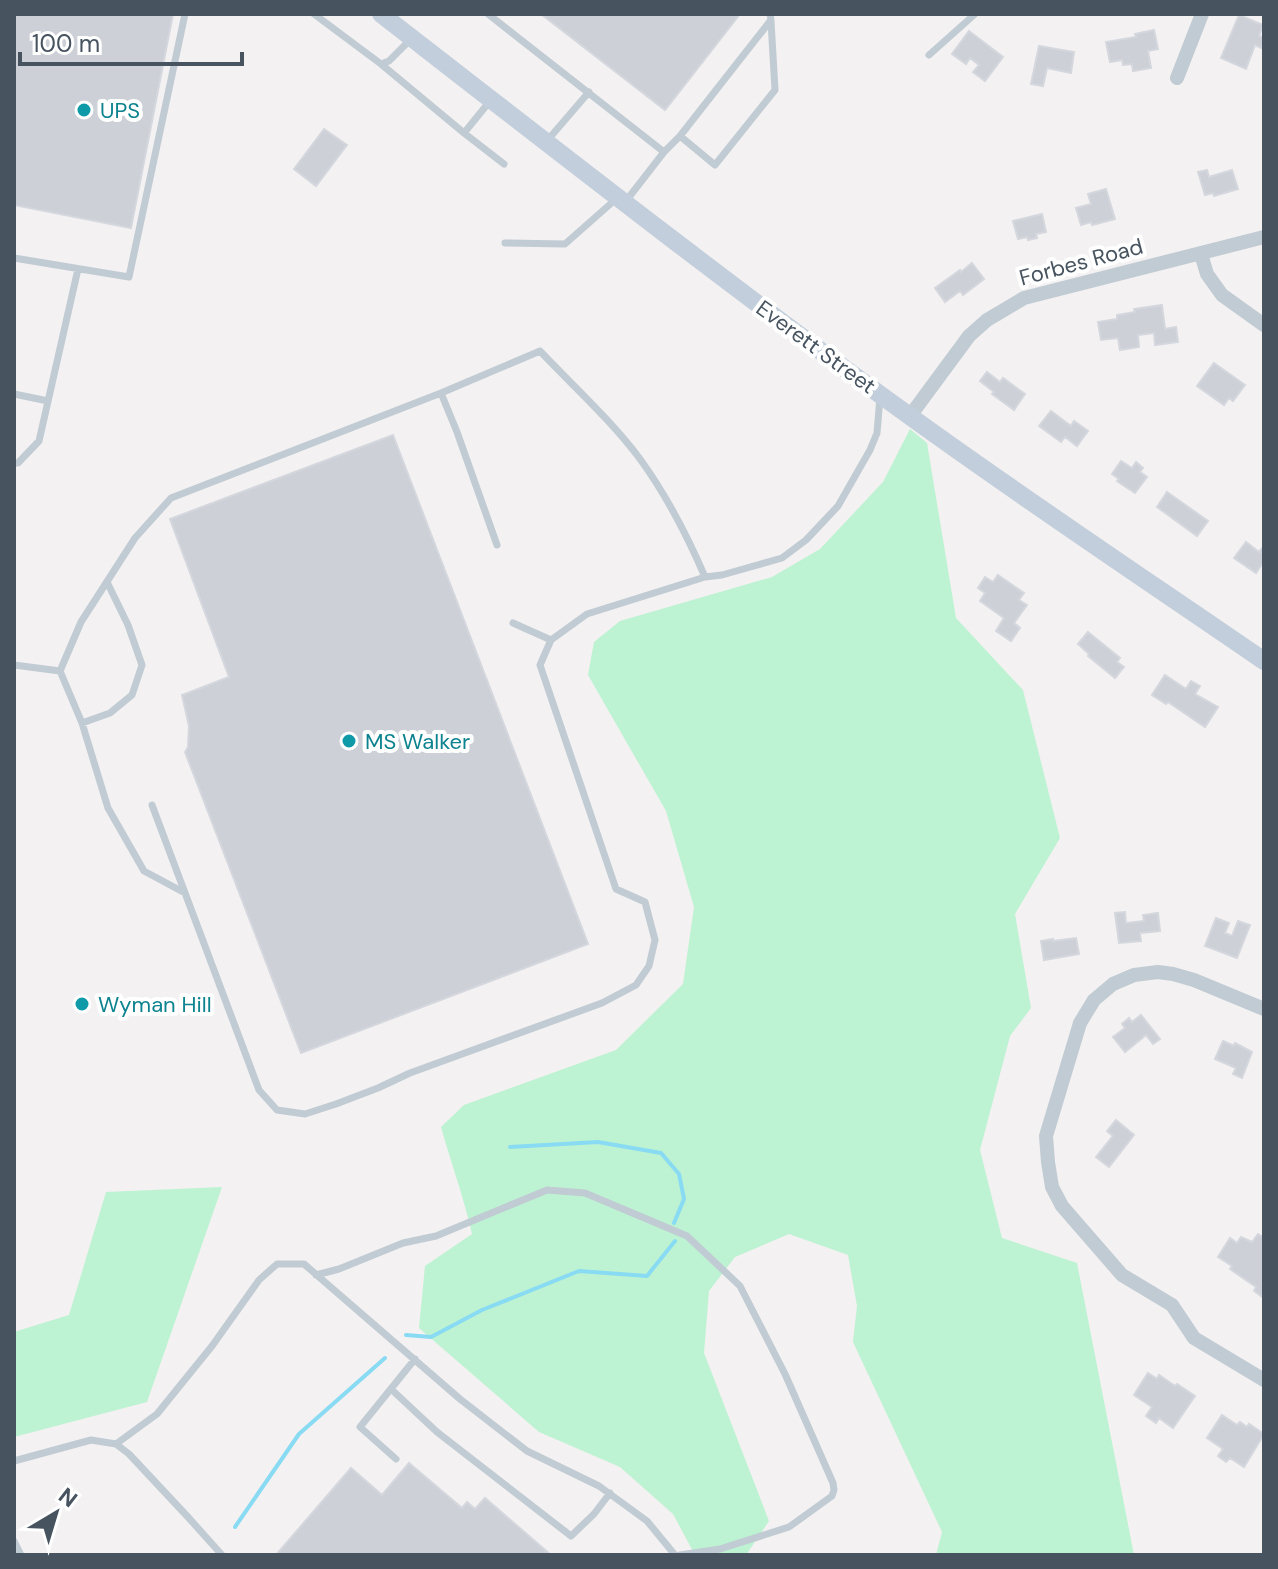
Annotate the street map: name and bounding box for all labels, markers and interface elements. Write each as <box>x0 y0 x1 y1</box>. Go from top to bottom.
scale bar <box>20 16 242 66</box>
text: 100 m <box>32 28 100 59</box>
place label: UPS <box>100 96 140 125</box>
marker: UPS <box>75 101 93 119</box>
street label: Forbes Road <box>1016 232 1146 292</box>
street label: Everett Street <box>750 294 882 400</box>
place label: MS Walker <box>365 727 470 756</box>
marker: MS Walker <box>340 732 358 750</box>
place label: Wyman Hill <box>98 990 212 1019</box>
marker: Wyman Hill <box>73 995 91 1013</box>
north arrow <box>16 1473 96 1553</box>
text: N <box>53 1481 83 1514</box>

